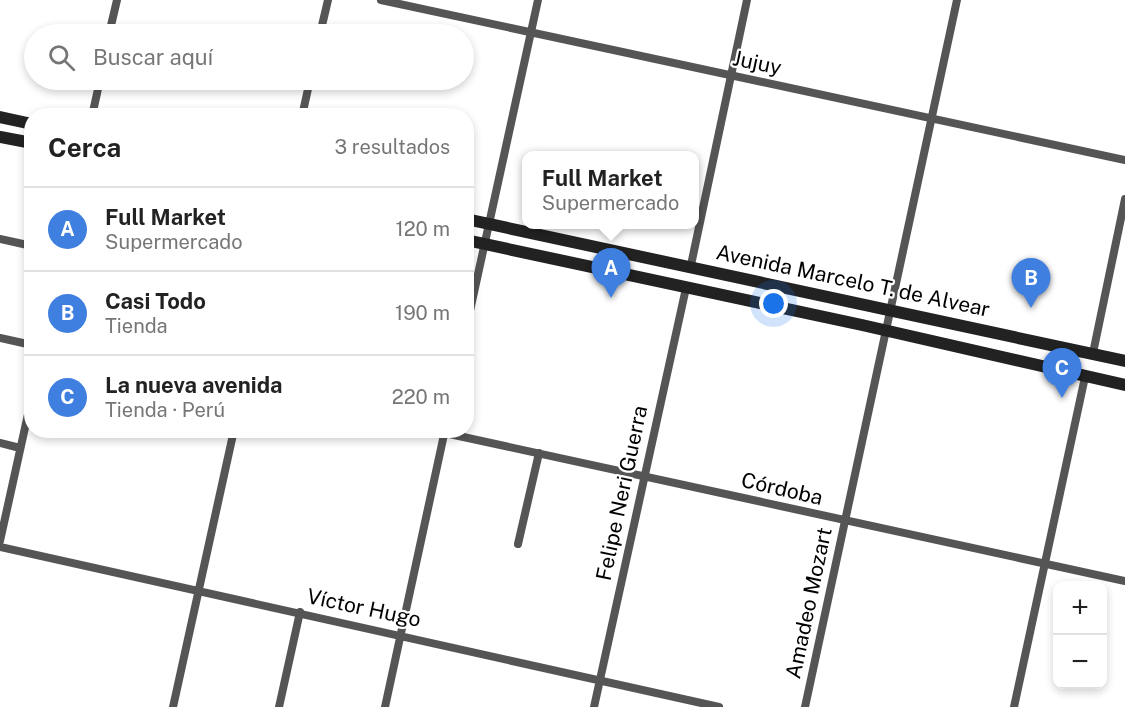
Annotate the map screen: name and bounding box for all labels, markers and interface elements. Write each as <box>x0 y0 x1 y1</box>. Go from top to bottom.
search box <box>24 24 474 90</box>
icon: search <box>45 41 78 74</box>
text: Buscar aquí <box>93 44 213 70</box>
street label: Jujuy <box>730 45 784 80</box>
text: Cerca <box>48 132 121 163</box>
text: 3 resultados <box>334 135 450 159</box>
popup <box>522 151 699 229</box>
text: Full Market <box>542 165 663 191</box>
text: Supermercado <box>542 191 679 215</box>
text: Full Market <box>105 204 226 230</box>
text: A <box>60 217 75 241</box>
text: 120 m <box>396 217 450 241</box>
text: Supermercado <box>105 230 243 254</box>
street label: Avenida Marcelo T. de Alvear <box>714 239 992 322</box>
pin: A <box>592 248 630 298</box>
pin: B <box>1012 258 1050 308</box>
text: Casi Todo <box>105 288 206 314</box>
your location <box>759 289 788 318</box>
text: B <box>61 301 74 325</box>
text: 190 m <box>395 301 450 325</box>
text: Tienda <box>105 314 168 338</box>
pin: C <box>1042 348 1082 398</box>
text: La nueva avenida <box>105 372 283 398</box>
text: C <box>60 385 75 409</box>
text: 220 m <box>392 385 450 409</box>
text: Tienda · Perú <box>105 398 225 422</box>
street label: Felipe Neri Guerra <box>591 403 652 583</box>
street label: Córdoba <box>739 467 825 510</box>
street label: Amadeo Mozart <box>780 525 837 681</box>
map controls <box>1053 581 1107 689</box>
button: + <box>1053 581 1107 635</box>
street label: Víctor Hugo <box>305 583 423 632</box>
button: − <box>1053 635 1107 689</box>

